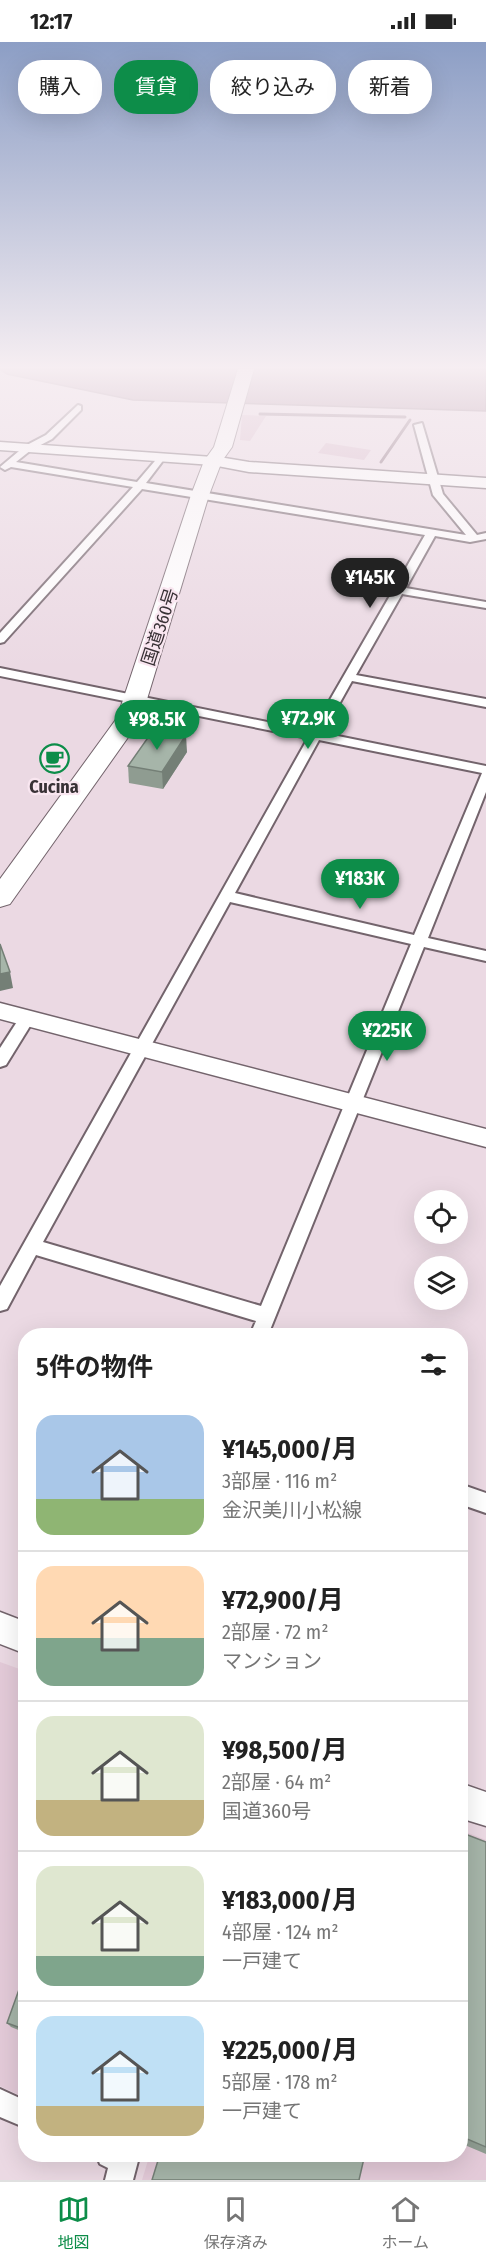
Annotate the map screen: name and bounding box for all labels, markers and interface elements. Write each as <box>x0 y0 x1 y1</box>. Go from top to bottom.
text: 12:17 <box>30 8 72 35</box>
chip: 購入 <box>18 60 102 114</box>
chip: 賃貸 <box>114 60 198 114</box>
chip: 絞り込み <box>210 60 336 114</box>
chip: 新着 <box>348 60 432 114</box>
pin: ¥145K <box>328 558 412 609</box>
text: ¥145K <box>345 565 395 589</box>
street label: 国道360号 <box>137 585 183 669</box>
pin: ¥72.9K <box>259 699 357 750</box>
pin: ¥98.5K <box>108 700 206 751</box>
text: ¥72.9K <box>281 706 335 730</box>
text: ¥98.5K <box>128 707 186 731</box>
cafe icon: Cucina <box>38 742 70 774</box>
place label: Cucina <box>29 776 79 798</box>
pin: ¥183K <box>318 859 402 910</box>
text: ¥183K <box>335 866 385 890</box>
pin: ¥225K <box>345 1011 429 1062</box>
text: ¥225K <box>362 1018 412 1042</box>
map controls <box>414 1190 468 1310</box>
button: locate <box>414 1190 468 1244</box>
button: layers <box>414 1256 468 1310</box>
icon: filters <box>417 1348 450 1381</box>
text: 5件の物件 <box>36 1352 153 1383</box>
text: ¥145,000/月 <box>222 1434 358 1465</box>
icon: home <box>84 1439 156 1511</box>
text: 3部屋 · 116 m² <box>222 1469 337 1493</box>
text: 金沢美川小松線 <box>222 1498 362 1522</box>
text: ¥72,900/月 <box>222 1585 344 1616</box>
icon: home <box>84 1590 156 1662</box>
text: 2部屋 · 72 m² <box>222 1620 328 1644</box>
text: マンション <box>222 1649 322 1673</box>
text: ¥98,500/月 <box>222 1735 348 1766</box>
icon: home <box>84 1740 156 1812</box>
text: 2部屋 · 64 m² <box>222 1770 331 1794</box>
text: 国道360号 <box>222 1799 311 1823</box>
text: ¥183,000/月 <box>222 1885 358 1916</box>
icon: home <box>84 1890 156 1962</box>
text: 4部屋 · 124 m² <box>222 1920 338 1944</box>
text: 一戸建て <box>222 1949 302 1973</box>
text: ¥225,000/月 <box>222 2035 358 2066</box>
icon: home <box>84 2040 156 2112</box>
text: 5部屋 · 178 m² <box>222 2070 338 2094</box>
text: 一戸建て <box>222 2099 302 2123</box>
tab: 地図 <box>57 2193 90 2253</box>
tab: 保存済み <box>204 2193 268 2253</box>
tab: ホーム <box>382 2193 429 2253</box>

